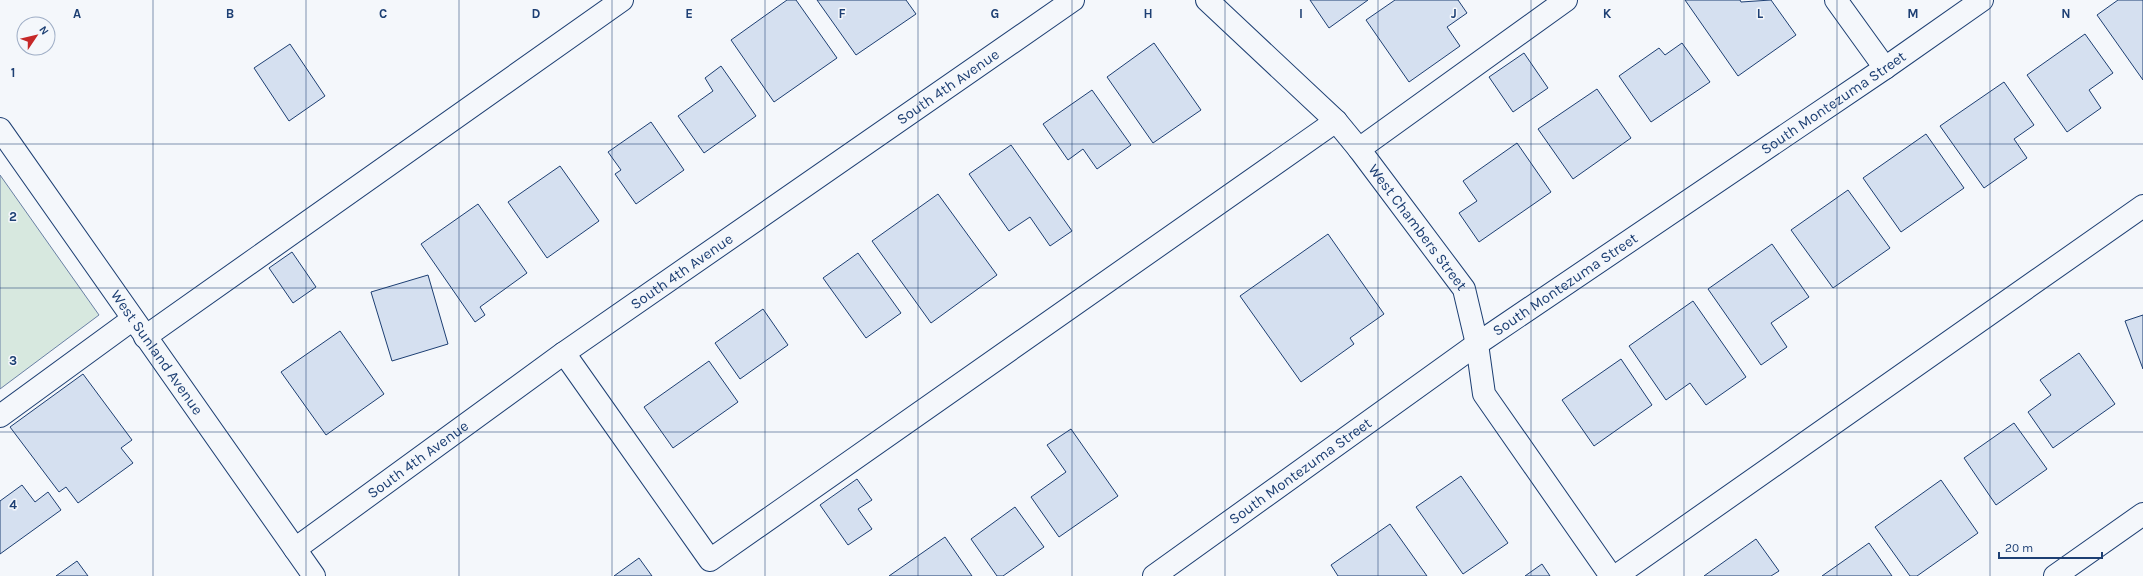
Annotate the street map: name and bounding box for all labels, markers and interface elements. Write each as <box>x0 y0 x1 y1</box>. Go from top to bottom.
text: A <box>73 6 81 21</box>
text: B <box>226 6 234 21</box>
text: C <box>379 6 387 21</box>
text: D <box>532 6 541 21</box>
text: E <box>685 6 693 21</box>
text: F <box>838 6 846 21</box>
text: G <box>991 6 999 21</box>
text: H <box>1143 6 1153 21</box>
text: I <box>1299 6 1303 21</box>
text: J <box>1451 6 1457 21</box>
text: K <box>1603 6 1612 21</box>
text: L <box>1757 6 1764 21</box>
text: M <box>1907 6 1919 21</box>
text: N <box>2061 6 2071 21</box>
north arrow <box>16 16 56 56</box>
text: N <box>36 24 51 38</box>
street label: South 4th Avenue <box>893 45 1003 129</box>
street label: South Montezuma Street <box>1757 47 1910 158</box>
text: 1 <box>11 65 15 80</box>
street label: West Chambers Street <box>1365 161 1471 294</box>
text: 2 <box>9 209 17 224</box>
street label: South Montezuma Street <box>1489 229 1641 340</box>
street label: South 4th Avenue <box>627 230 736 313</box>
street label: West Sunland Avenue <box>107 287 207 418</box>
text: 3 <box>9 353 17 368</box>
street label: South Montezuma Street <box>1225 414 1375 528</box>
street label: South 4th Avenue <box>364 417 472 502</box>
text: 4 <box>9 497 17 512</box>
scale bar <box>1999 534 2102 560</box>
text: 20 m <box>2005 541 2033 555</box>

